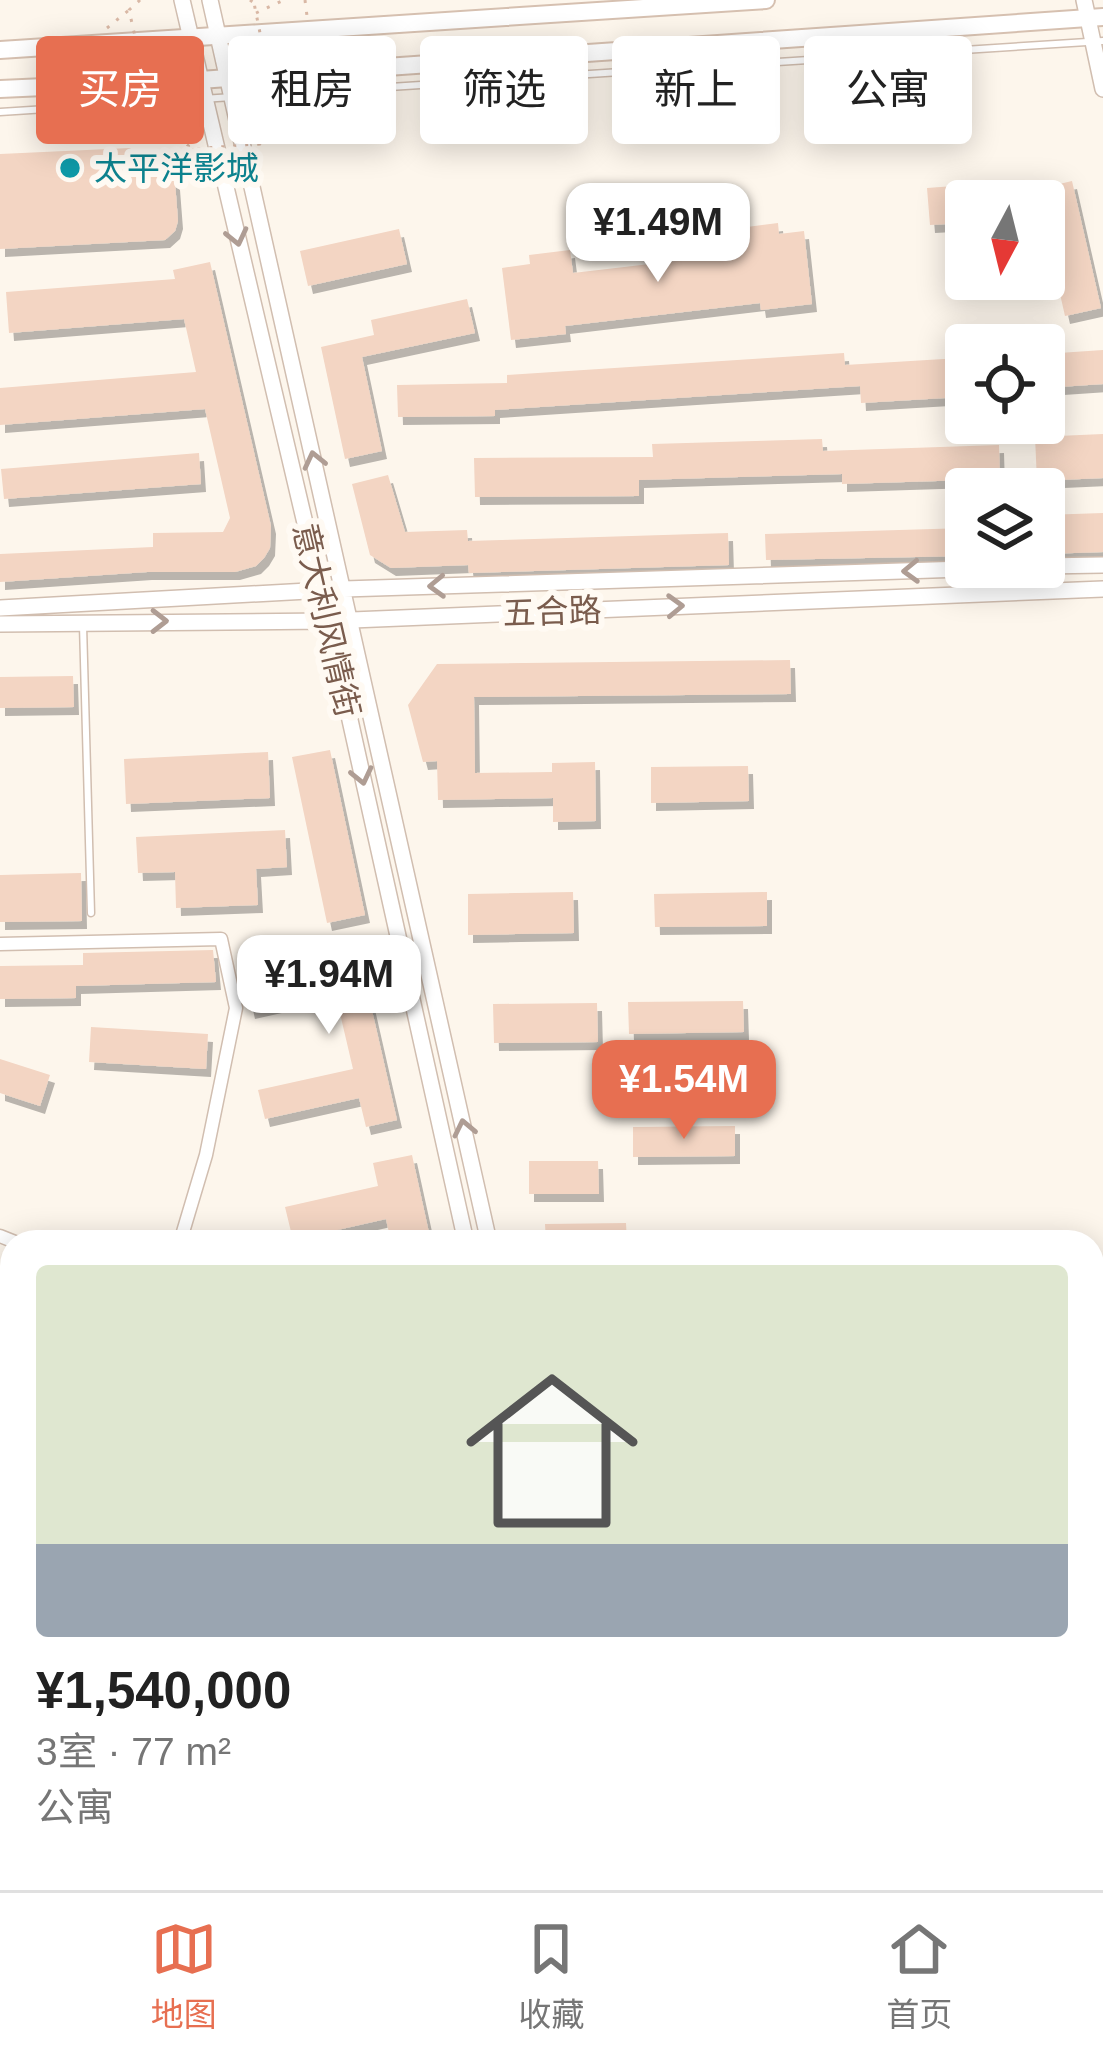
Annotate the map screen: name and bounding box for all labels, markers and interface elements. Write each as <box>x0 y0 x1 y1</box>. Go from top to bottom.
chip: 买房 <box>36 36 204 144</box>
chip: 租房 <box>228 36 396 144</box>
chip: 筛选 <box>420 36 588 144</box>
chip: 新上 <box>612 36 780 144</box>
chip: 公寓 <box>804 36 972 144</box>
place label: 太平洋影城 <box>94 150 259 187</box>
marker: 太平洋影城 <box>57 155 83 181</box>
north arrow <box>945 180 1065 300</box>
map controls <box>945 180 1065 588</box>
pin: ¥1.49M <box>560 183 756 285</box>
text: ¥1.49M <box>593 200 723 243</box>
one-way arrow <box>223 226 248 246</box>
button: locate <box>945 324 1065 444</box>
one-way arrow <box>303 451 328 471</box>
button: layers <box>945 468 1065 588</box>
street label: 意大利风情街 <box>286 519 367 721</box>
one-way arrow <box>901 557 920 583</box>
one-way arrow <box>427 573 446 599</box>
street label: 五合路 <box>502 591 602 632</box>
one-way arrow <box>666 594 685 620</box>
one-way arrow <box>151 608 169 634</box>
one-way arrow <box>349 766 374 786</box>
pin: ¥1.94M <box>231 935 427 1037</box>
text: ¥1.94M <box>264 952 394 995</box>
pin: ¥1.54M <box>586 1040 782 1142</box>
text: ¥1.54M <box>619 1057 749 1100</box>
one-way arrow <box>452 1118 477 1138</box>
icon: home <box>444 1343 660 1559</box>
text: ¥1,540,000 <box>36 1662 291 1719</box>
text: 3室 · 77 m² <box>36 1730 231 1773</box>
text: 公寓 <box>36 1786 114 1829</box>
tab: 地图 <box>151 1916 217 2036</box>
tab: 收藏 <box>518 1916 584 2036</box>
tab: 首页 <box>886 1916 952 2036</box>

